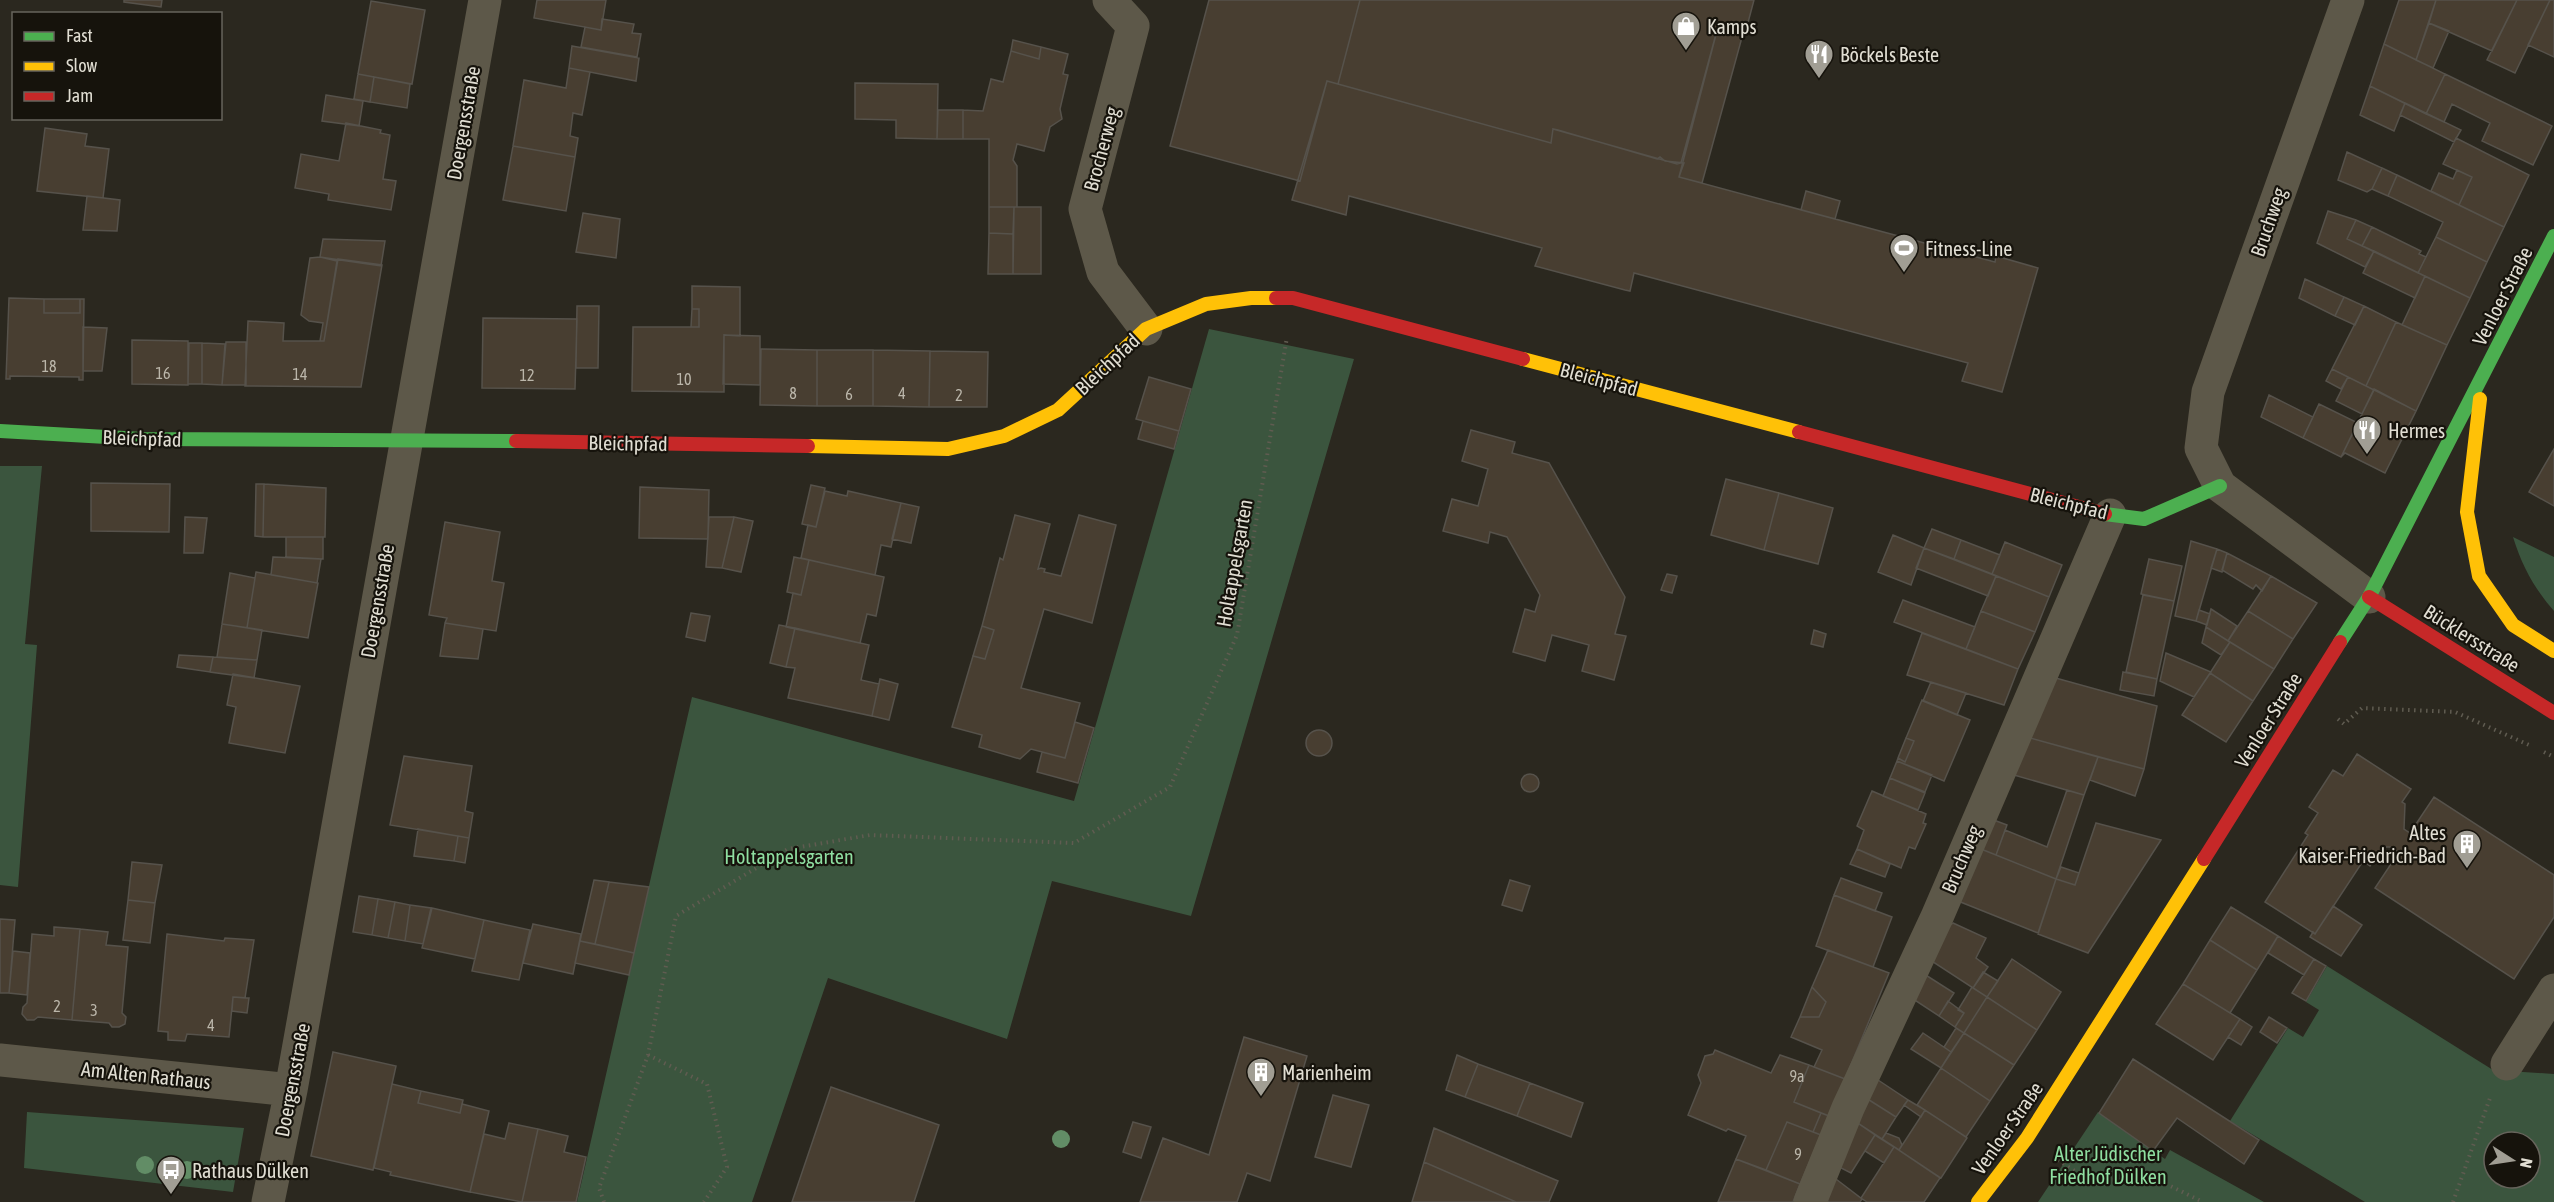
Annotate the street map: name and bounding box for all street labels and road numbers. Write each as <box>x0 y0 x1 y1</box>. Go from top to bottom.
street label: Doergensstraße <box>442 64 484 182</box>
street label: Brocherweg <box>1079 104 1123 194</box>
street label: Bruchweg <box>2245 184 2291 260</box>
street label: Venloer Straße <box>2467 243 2537 349</box>
street label: Bleichpfad <box>1070 329 1144 399</box>
street label: Bleichpfad <box>1558 358 1640 400</box>
street label: Bleichpfad <box>102 425 182 451</box>
street label: Bleichpfad <box>588 431 668 455</box>
street label: Bleichpfad <box>2028 482 2110 524</box>
street label: Holtappelsgarten <box>1211 497 1257 629</box>
street label: Doergensstraße <box>356 542 398 660</box>
street label: Bücklersstraße <box>2420 599 2524 677</box>
street label: Venloer Straße <box>2230 668 2306 772</box>
street label: Bruchweg <box>1936 821 1986 896</box>
street label: Doergensstraße <box>270 1021 314 1139</box>
street label: Am Alten Rathaus <box>80 1057 212 1093</box>
street label: Venloer Straße <box>1967 1077 2047 1179</box>

